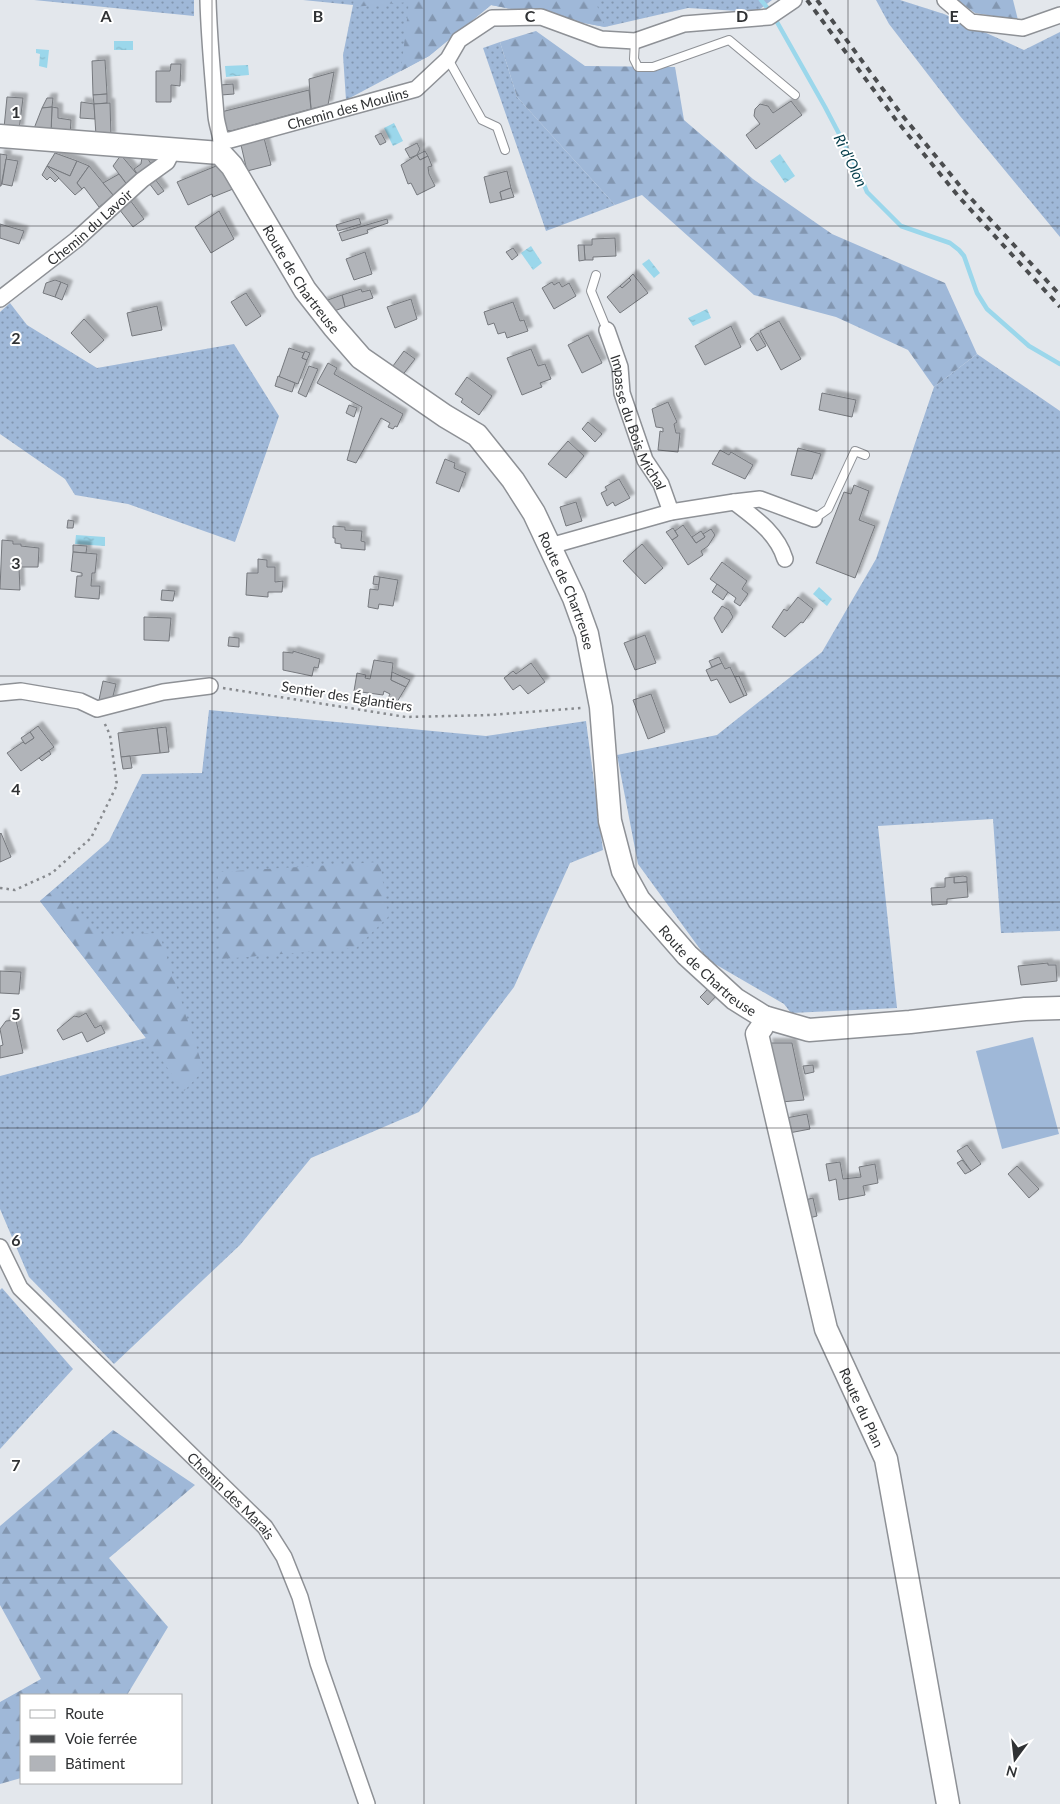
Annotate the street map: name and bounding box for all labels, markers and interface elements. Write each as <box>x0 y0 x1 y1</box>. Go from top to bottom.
text: A <box>99 6 112 25</box>
text: B <box>313 6 323 25</box>
text: C <box>525 6 536 25</box>
text: D <box>736 6 748 25</box>
text: E <box>949 6 959 25</box>
street label: Chemin des Moulins <box>285 83 410 132</box>
text: 1 <box>11 102 21 121</box>
water label: Ri d'Olon <box>830 131 872 189</box>
street label: Chemin du Lavoir <box>43 185 135 268</box>
street label: Route de Chartreuse <box>260 221 344 336</box>
text: 2 <box>11 328 21 347</box>
street label: Impasse du Bois Michal <box>608 352 671 491</box>
street label: Route de Chartreuse <box>535 529 598 651</box>
text: 3 <box>11 553 21 572</box>
street label: Sentier des Églantiers <box>280 677 414 715</box>
text: 4 <box>11 779 21 798</box>
street label: Route de Chartreuse <box>656 921 760 1019</box>
text: 5 <box>11 1004 21 1023</box>
text: 6 <box>11 1230 21 1249</box>
street label: Route du Plan <box>836 1365 888 1450</box>
street label: Chemin des Marais <box>184 1448 279 1542</box>
text: 7 <box>11 1455 21 1474</box>
legend <box>20 1694 182 1784</box>
text: Route <box>65 1704 104 1722</box>
text: Voie ferrée <box>65 1729 137 1747</box>
north arrow <box>990 1734 1040 1784</box>
text: Bâtiment <box>65 1754 126 1772</box>
text: N <box>1004 1762 1019 1782</box>

